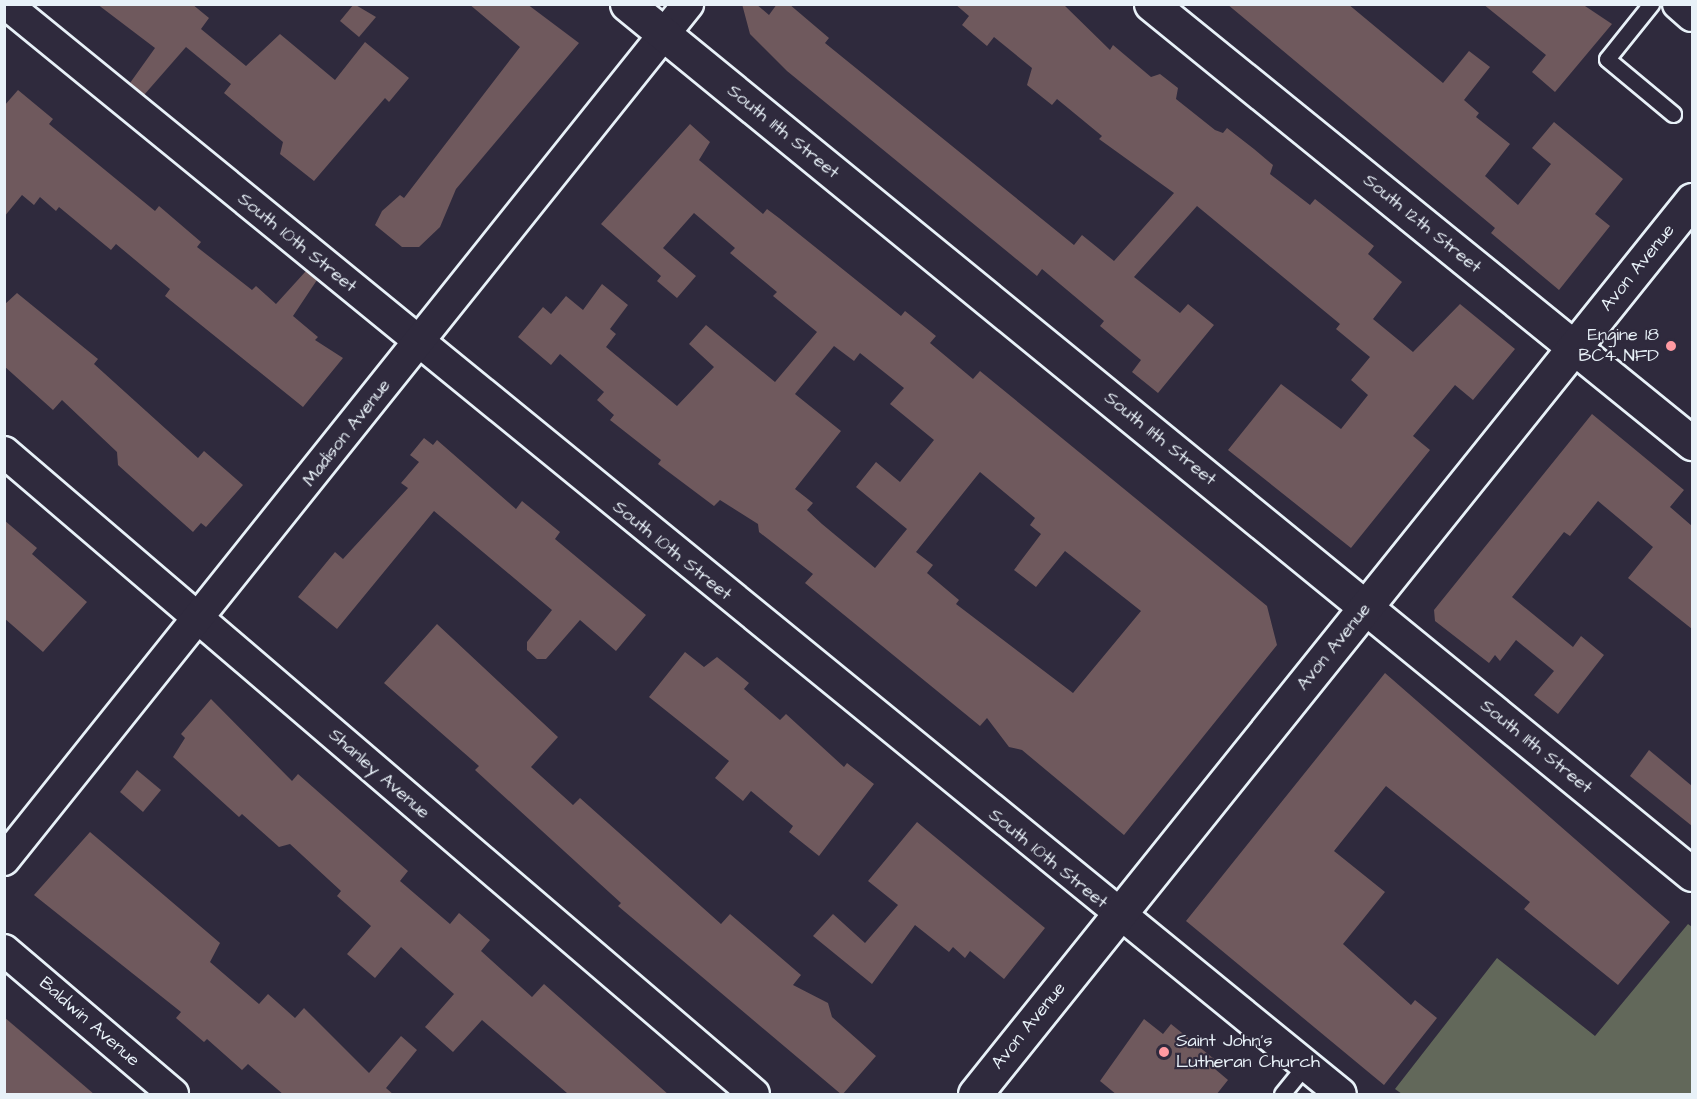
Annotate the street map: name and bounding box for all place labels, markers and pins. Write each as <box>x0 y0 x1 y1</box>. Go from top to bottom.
place label: Engine 18 BC4 NFD <box>1579 325 1659 368</box>
marker: Engine 18 BC4 NFD <box>1664 339 1678 353</box>
place label: Saint John's Lutheran Church <box>1176 1031 1320 1074</box>
marker: Saint John's Lutheran Church <box>1157 1045 1171 1059</box>

